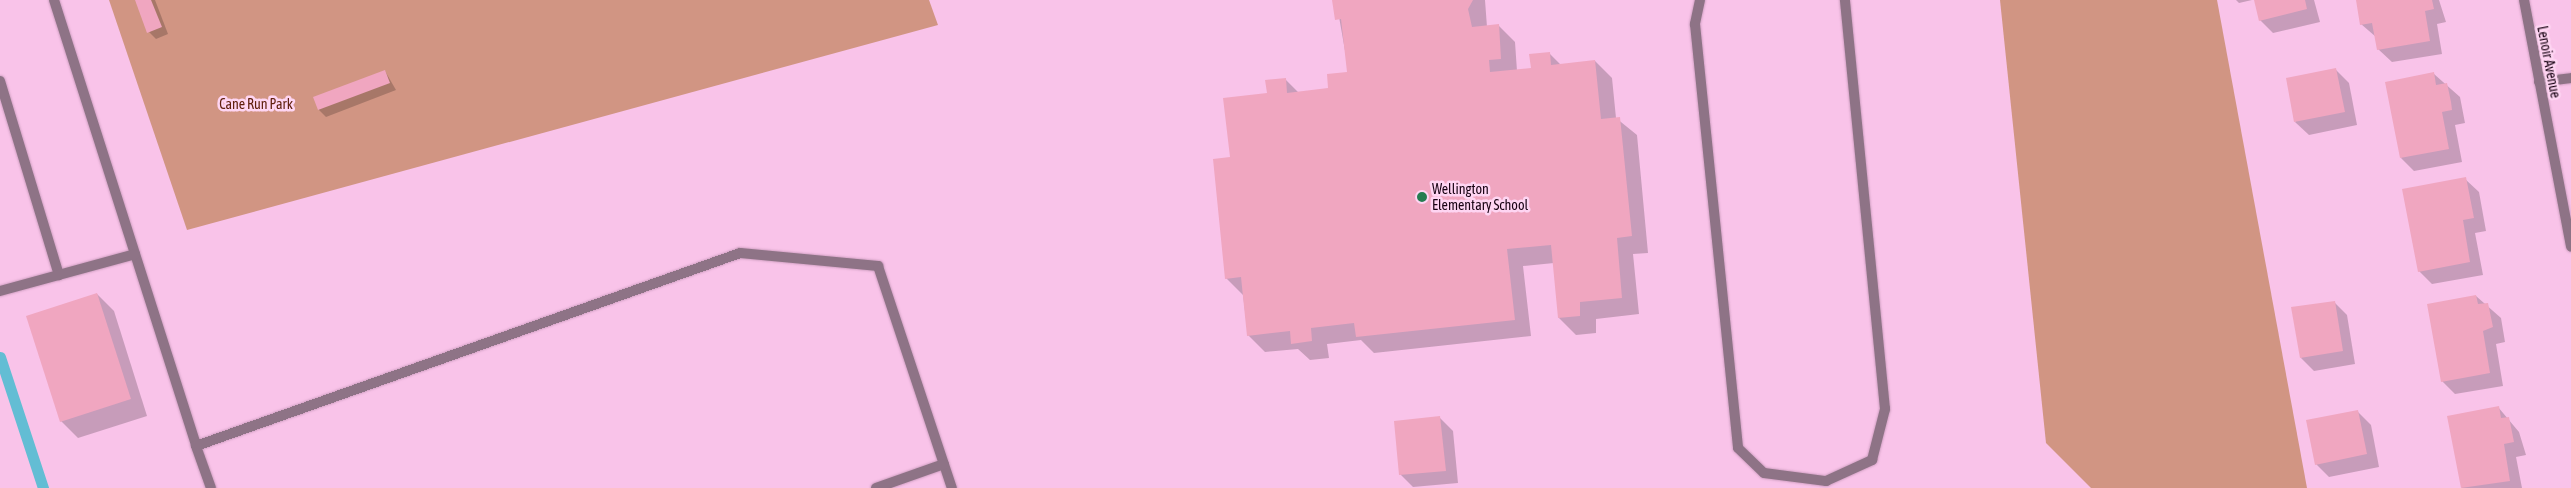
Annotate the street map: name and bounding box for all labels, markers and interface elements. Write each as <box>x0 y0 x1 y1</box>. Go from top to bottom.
street label: Lenoir Avenue <box>2534 24 2564 100</box>
park label: Cane Run Park <box>219 96 293 112</box>
place label: Wellington Elementary School <box>1432 181 1528 213</box>
marker: Wellington Elementary School <box>1416 191 1428 203</box>

